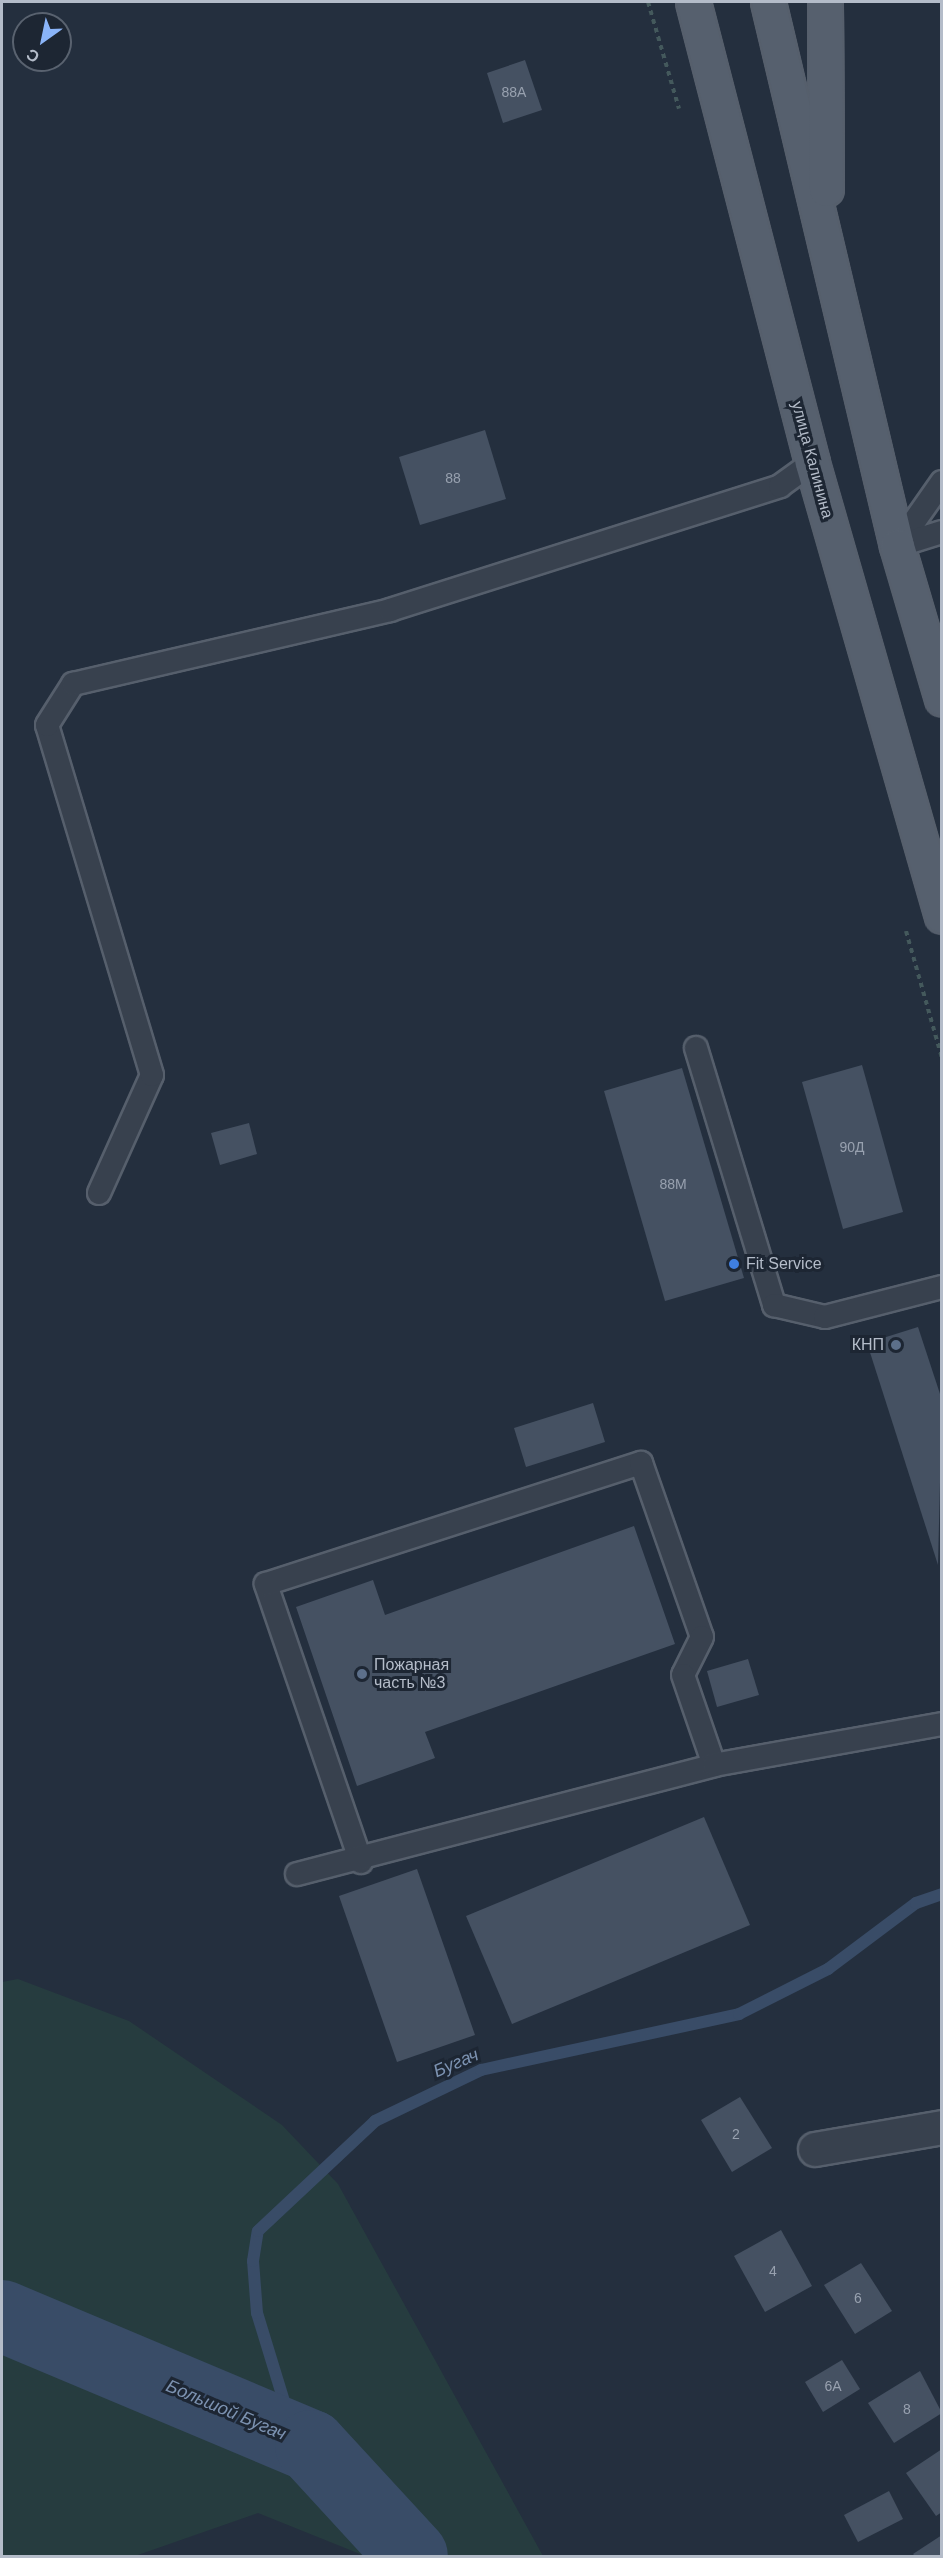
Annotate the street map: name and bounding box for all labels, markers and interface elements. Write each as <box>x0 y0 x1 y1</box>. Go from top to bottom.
north arrow <box>12 12 72 72</box>
text: С <box>24 46 42 66</box>
house number: 88А <box>502 84 526 100</box>
street label: улица Калинина <box>787 399 837 521</box>
house number: 88 <box>445 470 461 486</box>
house number: 90Д <box>839 1139 865 1155</box>
house number: 88М <box>659 1176 687 1192</box>
place label: Fit Service <box>746 1254 822 1274</box>
marker: Fit Service <box>727 1257 741 1271</box>
place label: КНП <box>852 1335 884 1355</box>
marker: КНП <box>889 1338 903 1352</box>
place label: Пожарная часть №3 <box>374 1655 449 1693</box>
marker: Пожарная часть №3 <box>355 1667 369 1681</box>
water label: Бугач <box>430 2044 482 2082</box>
house number: 2 <box>732 2126 740 2142</box>
house number: 4 <box>769 2263 777 2279</box>
house number: 6 <box>854 2290 862 2306</box>
water label: Большой Бугач <box>163 2375 289 2445</box>
house number: 6А <box>824 2378 842 2394</box>
house number: 8 <box>903 2401 911 2417</box>

